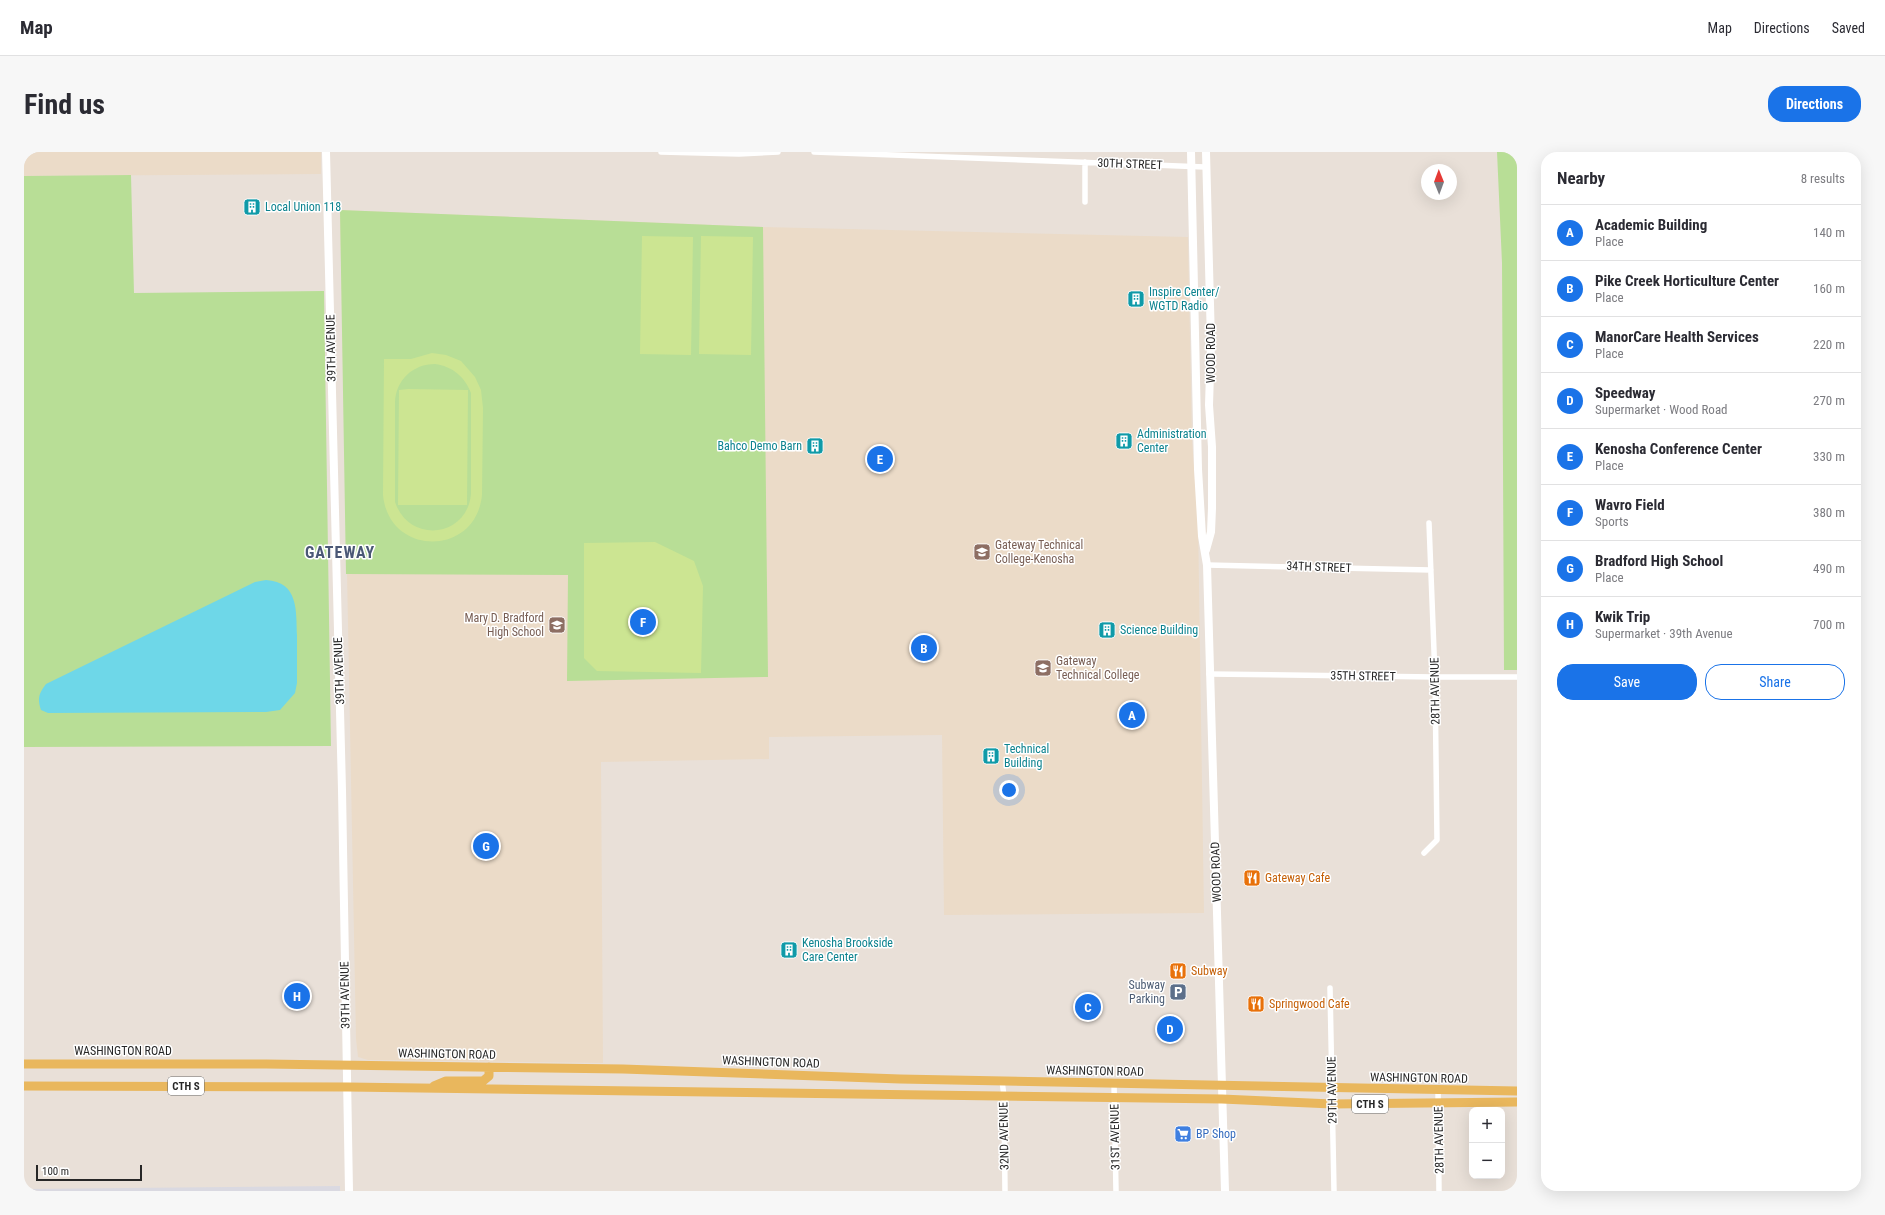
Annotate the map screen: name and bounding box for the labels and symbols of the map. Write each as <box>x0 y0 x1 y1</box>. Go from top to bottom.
street label: 30TH STREET <box>1097 156 1163 172</box>
north arrow <box>1421 164 1457 200</box>
building icon: Local Union 118 <box>242 197 262 217</box>
place label: Local Union 118 <box>265 200 341 214</box>
place label: Inspire Center/ WGTD Radio <box>1149 285 1220 313</box>
building icon: Inspire Center/ WGTD Radio <box>1126 289 1146 309</box>
street label: 39TH AVENUE <box>323 314 339 382</box>
street label: WOOD ROAD <box>1204 323 1218 383</box>
place label: Administration Center <box>1137 427 1207 455</box>
building icon: Administration Center <box>1114 431 1134 451</box>
building icon: Bahco Demo Barn <box>805 436 825 456</box>
place label: Bahco Demo Barn <box>718 439 802 453</box>
pin: E <box>867 444 893 474</box>
place label: Gateway Technical College-Kenosha <box>995 538 1083 566</box>
school or university icon: Gateway Technical College-Kenosha <box>972 542 992 562</box>
district label: GATEWAY <box>305 543 375 562</box>
street label: 34TH STREET <box>1286 559 1352 575</box>
pin: F <box>630 607 656 637</box>
place label: Mary D. Bradford High School <box>465 611 544 639</box>
school or university icon: Mary D. Bradford High School <box>547 615 567 635</box>
building icon: Science Building <box>1097 620 1117 640</box>
place label: Science Building <box>1120 623 1198 637</box>
pin: B <box>911 633 937 663</box>
street label: 39TH AVENUE <box>331 637 347 705</box>
place label: Gateway Technical College <box>1056 654 1140 682</box>
street label: 28TH AVENUE <box>1427 657 1443 725</box>
school or university icon: Gateway Technical College <box>1033 658 1053 678</box>
street label: 35TH STREET <box>1330 668 1396 684</box>
pin: A <box>1119 700 1145 730</box>
place label: Technical Building <box>1004 742 1049 770</box>
building icon: Technical Building <box>981 746 1001 766</box>
your location <box>999 780 1019 800</box>
pin: G <box>473 831 499 861</box>
street label: WOOD ROAD <box>1208 841 1224 902</box>
restaurant icon: Gateway Cafe <box>1242 868 1262 888</box>
place label: Gateway Cafe <box>1265 871 1330 885</box>
place label: Kenosha Brookside Care Center <box>802 936 893 964</box>
building icon: Kenosha Brookside Care Center <box>779 940 799 960</box>
street label: 39TH AVENUE <box>337 961 353 1029</box>
restaurant icon: Subway <box>1168 961 1188 981</box>
place label: Subway <box>1191 964 1227 978</box>
place label: Subway Parking <box>1129 978 1165 1006</box>
pin: H <box>284 981 310 1011</box>
parking icon: Subway Parking <box>1168 982 1188 1002</box>
pin: C <box>1075 992 1101 1022</box>
restaurant icon: Springwood Cafe <box>1246 994 1266 1014</box>
place label: Springwood Cafe <box>1269 997 1350 1011</box>
pin: D <box>1157 1014 1183 1044</box>
street label: WASHINGTON ROAD <box>74 1044 172 1058</box>
street label: WASHINGTON ROAD <box>398 1046 496 1062</box>
street label: WASHINGTON ROAD <box>722 1053 820 1071</box>
street label: 29TH AVENUE <box>1324 1056 1340 1124</box>
street label: WASHINGTON ROAD <box>1046 1063 1144 1079</box>
street label: WASHINGTON ROAD <box>1370 1070 1468 1086</box>
road number: CTH S <box>168 1077 204 1095</box>
road number: CTH S <box>1352 1095 1388 1113</box>
street label: 32ND AVENUE <box>996 1102 1012 1170</box>
street label: 31ST AVENUE <box>1107 1104 1123 1170</box>
street label: 28TH AVENUE <box>1431 1106 1447 1174</box>
supermarket icon: BP Shop <box>1173 1124 1193 1144</box>
place label: BP Shop <box>1196 1127 1236 1141</box>
scale bar <box>36 1163 142 1182</box>

